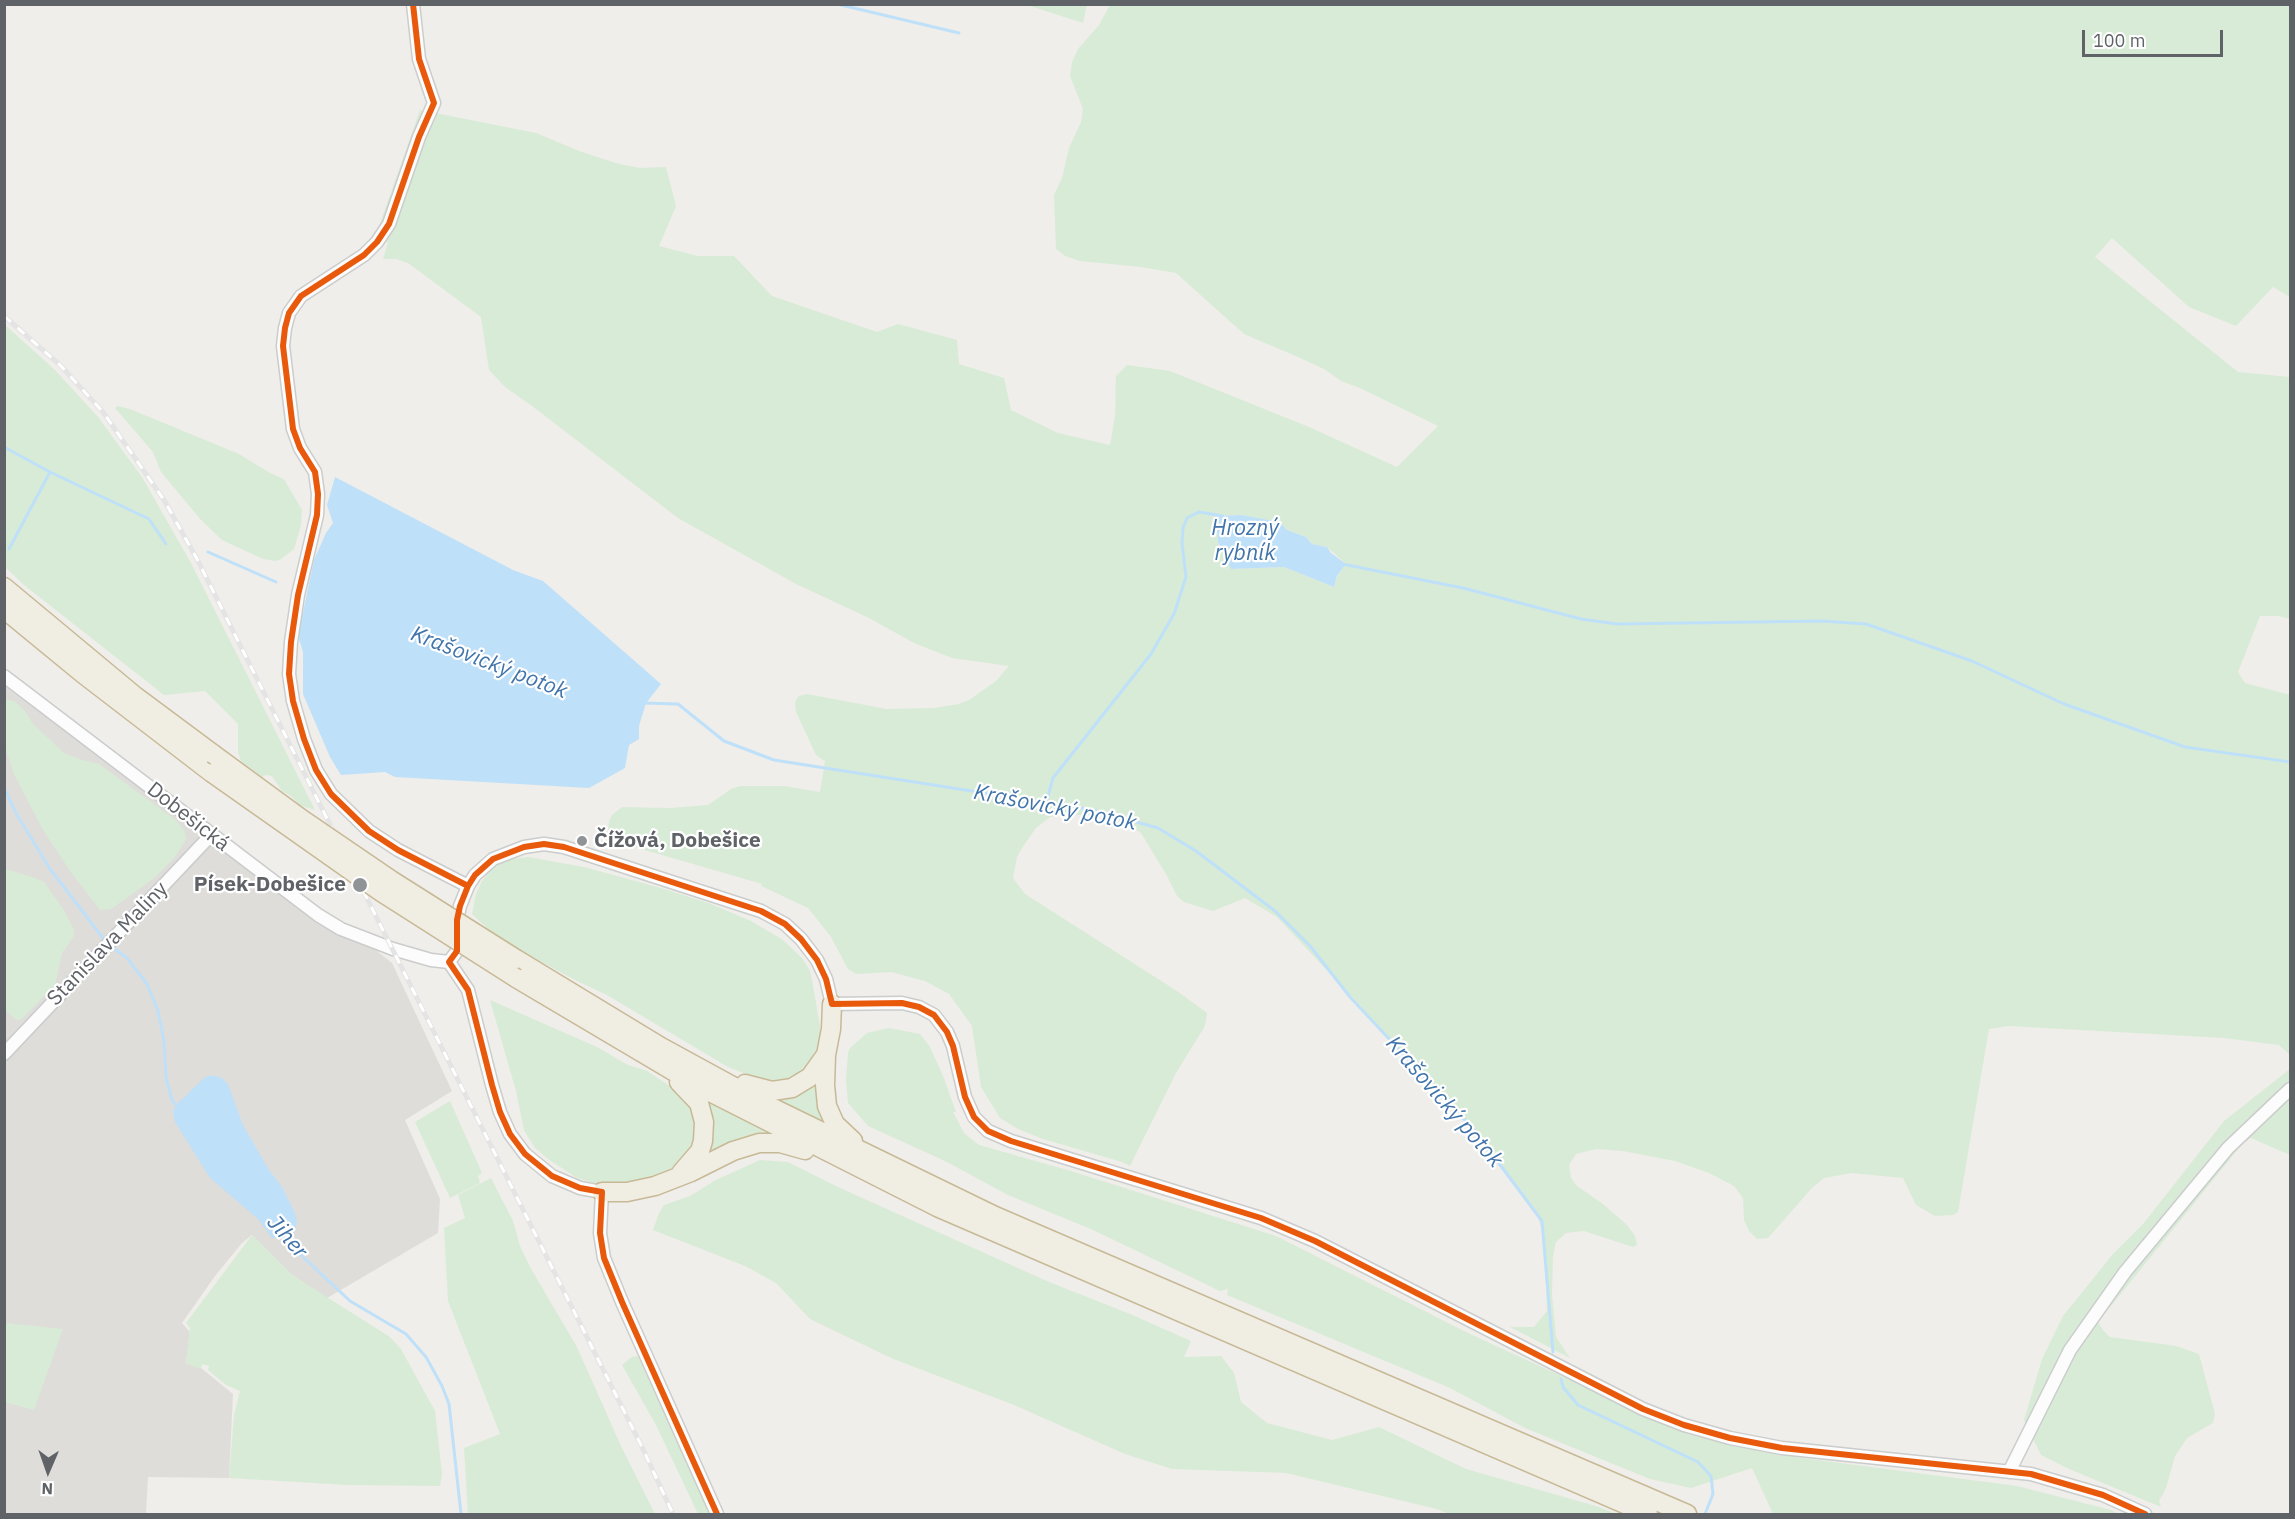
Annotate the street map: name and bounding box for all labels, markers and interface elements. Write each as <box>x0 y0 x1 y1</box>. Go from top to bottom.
scale bar <box>2085 18 2226 56</box>
text: 100 m <box>2093 29 2145 52</box>
water label: Hrozný rybník <box>1211 516 1279 568</box>
water label: Krašovický potok <box>407 621 571 705</box>
street label: Dobešická <box>142 777 234 857</box>
water label: Krašovický potok <box>971 779 1139 837</box>
place label: Čížová, Dobešice <box>594 828 761 854</box>
marker: Čížová, Dobešice <box>575 834 589 848</box>
place label: Písek-Dobešice <box>194 872 346 898</box>
marker: Písek-Dobešice <box>351 876 369 894</box>
street label: Stanislava Maliny <box>42 877 174 1011</box>
water label: Krašovický potok <box>1380 1031 1508 1173</box>
water label: Jiher <box>261 1210 313 1264</box>
north arrow <box>18 1441 78 1501</box>
text: N <box>41 1479 54 1499</box>

